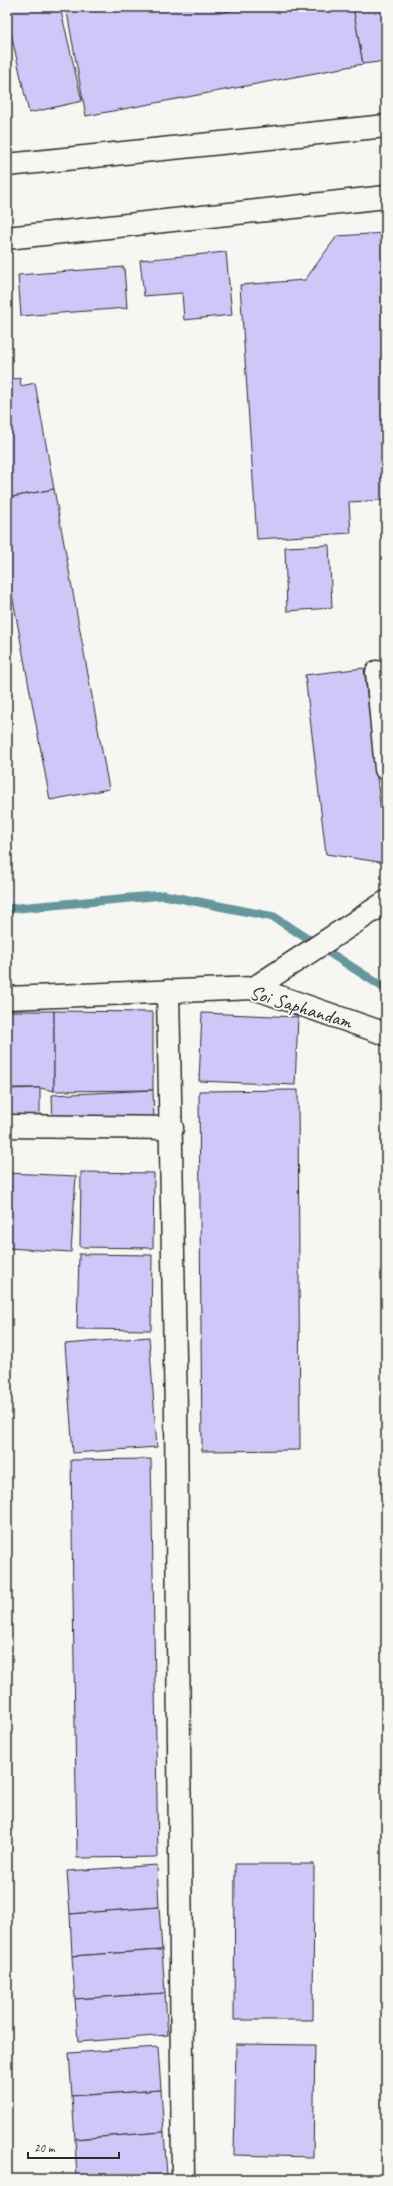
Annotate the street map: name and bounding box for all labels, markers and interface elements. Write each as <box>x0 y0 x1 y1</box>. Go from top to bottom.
street label: Soi Saphandam <box>247 980 357 1035</box>
scale bar <box>28 2134 119 2160</box>
text: 20 m <box>34 2140 56 2156</box>

